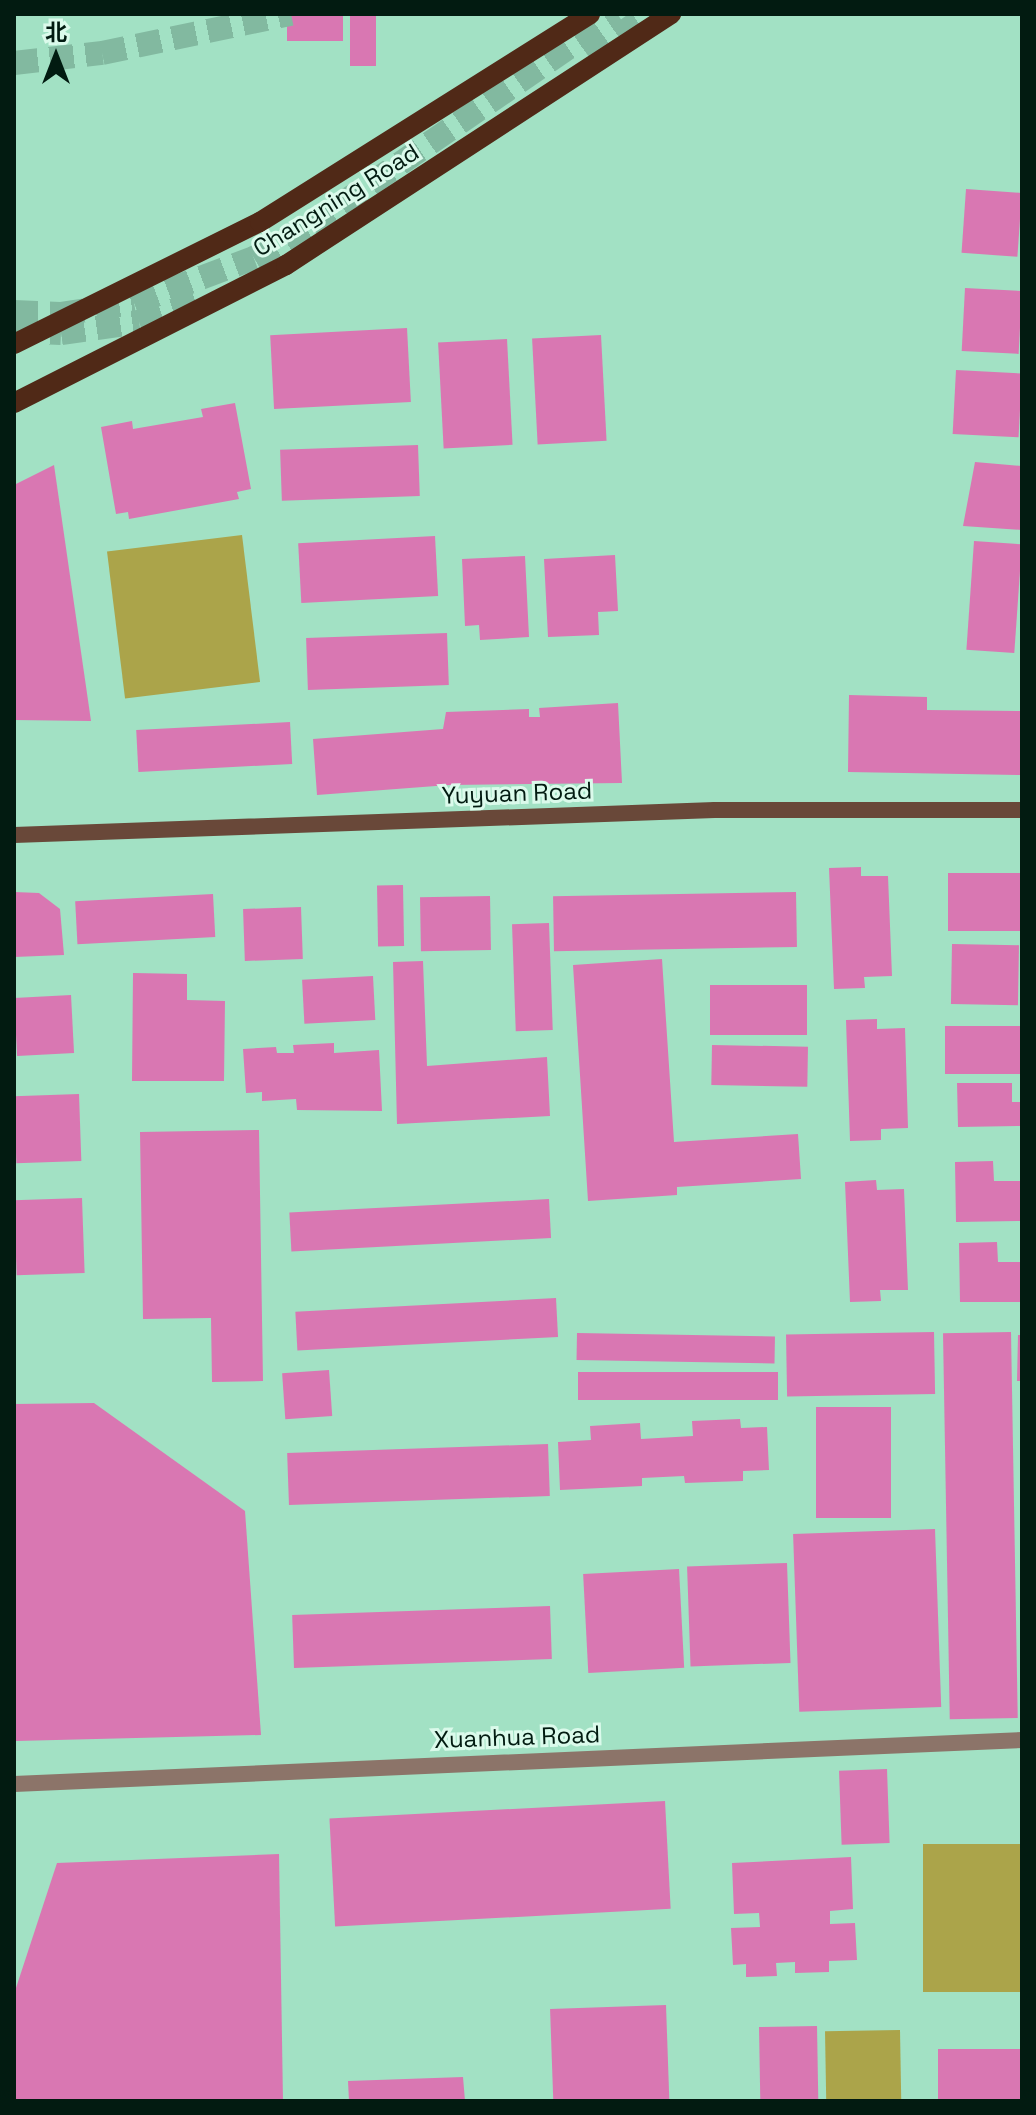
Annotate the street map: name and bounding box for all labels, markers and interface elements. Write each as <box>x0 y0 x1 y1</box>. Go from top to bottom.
north arrow <box>16 16 96 96</box>
text: 北 <box>45 18 67 46</box>
street label: Changning Road <box>248 137 424 263</box>
street label: Yuyuan Road <box>441 776 593 810</box>
street label: Xuanhua Road <box>433 1720 601 1754</box>

